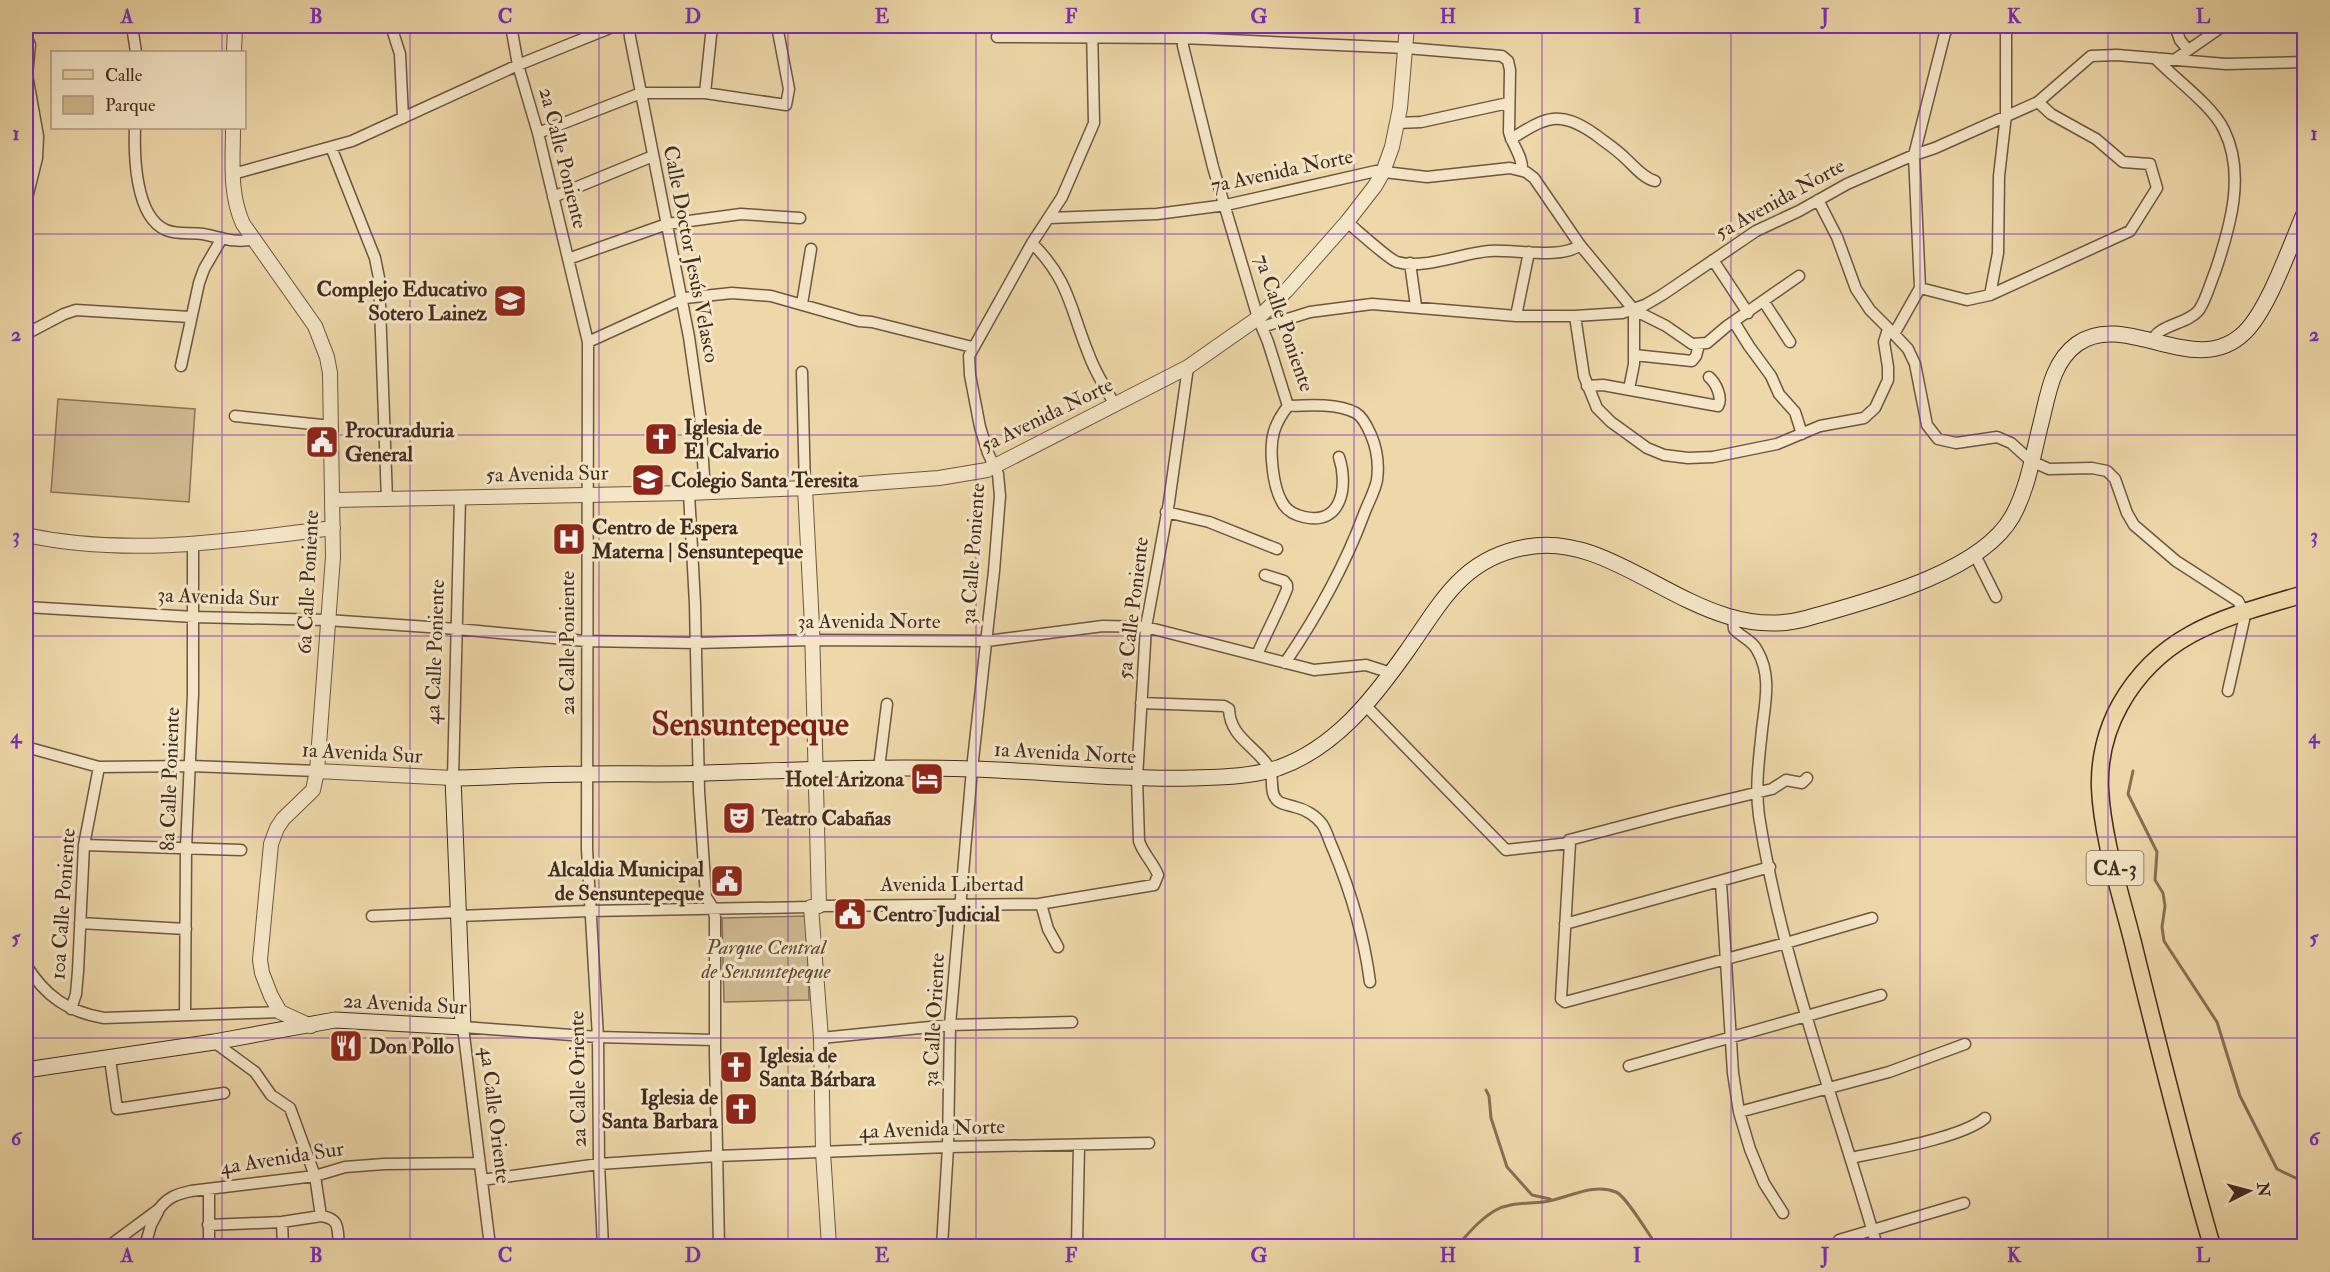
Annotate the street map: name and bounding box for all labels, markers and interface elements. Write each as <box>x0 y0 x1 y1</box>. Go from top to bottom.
text: A <box>120 4 134 29</box>
text: B <box>309 4 323 29</box>
text: C <box>498 4 512 29</box>
text: D <box>685 4 701 29</box>
text: E <box>875 4 890 29</box>
text: F <box>1065 4 1078 29</box>
text: G <box>1251 4 1268 29</box>
text: H <box>1440 4 1456 29</box>
text: I <box>1633 4 1641 29</box>
text: J <box>1820 4 1829 29</box>
text: K <box>2007 4 2022 29</box>
text: L <box>2196 4 2211 29</box>
legend <box>51 51 246 129</box>
text: Calle <box>105 64 143 87</box>
street label: 2a Calle Poniente <box>532 85 594 232</box>
text: Parque <box>105 94 156 117</box>
text: 1 <box>12 121 20 146</box>
text: 1 <box>2310 121 2318 146</box>
street label: Calle Doctor Jesús Velasco <box>657 143 725 365</box>
street label: 7a Avenida Norte <box>1208 143 1356 199</box>
street label: 5a Avenida Norte <box>1710 152 1850 246</box>
street label: 7a Calle Poniente <box>1248 251 1320 396</box>
place label: Complejo Educativo Sotero Lainez <box>317 276 488 327</box>
school or university icon: Complejo Educativo Sotero Lainez <box>492 283 528 319</box>
text: 2 <box>11 322 21 347</box>
text: 2 <box>2309 322 2319 347</box>
street label: 5a Avenida Norte <box>976 371 1118 459</box>
place label: Iglesia de El Calvario <box>684 414 779 465</box>
place label: Procuraduria General <box>345 417 455 468</box>
church icon: Iglesia de El Calvario <box>643 421 679 457</box>
public building icon: Procuraduria General <box>304 424 340 460</box>
street label: 5a Avenida Sur <box>485 459 609 489</box>
school or university icon: Colegio Santa Teresita <box>630 462 666 498</box>
place label: Colegio Santa Teresita <box>671 467 859 494</box>
street label: 3a Calle Poniente <box>955 482 991 626</box>
street label: 6a Calle Poniente <box>291 509 325 655</box>
place label: Centro de Espera Materna | Sensuntepeque <box>591 514 803 565</box>
hospital icon: Centro de Espera Materna | Sensuntepeque <box>551 521 587 557</box>
text: 3 <box>12 523 20 548</box>
text: 3 <box>2310 523 2318 548</box>
street label: 5a Calle Poniente <box>1111 535 1155 681</box>
street label: 2a Calle Poniente <box>554 570 581 715</box>
street label: 4a Calle Poniente <box>419 579 451 725</box>
street label: 3a Avenida Sur <box>157 581 279 613</box>
street label: 3a Avenida Norte <box>797 608 941 635</box>
district label: Sensuntepeque <box>651 704 849 746</box>
street label: 8a Calle Poniente <box>154 706 186 851</box>
text: 4 <box>10 724 23 749</box>
text: 4 <box>2308 724 2321 749</box>
street label: 1a Avenida Sur <box>301 736 423 770</box>
street label: 1a Avenida Norte <box>993 736 1137 770</box>
hotel icon: Hotel Arizona <box>909 761 945 797</box>
place label: Hotel Arizona <box>785 766 905 793</box>
theatre icon: Teatro Cabañas <box>721 800 757 836</box>
place label: Teatro Cabañas <box>761 805 891 832</box>
street label: 10a Calle Poniente <box>44 827 82 981</box>
road number: CA-3 <box>2086 851 2144 885</box>
place label: Alcaldia Municipal de Sensuntepeque <box>547 856 705 907</box>
public building icon: Alcaldia Municipal de Sensuntepeque <box>709 863 745 899</box>
street label: Avenida Libertad <box>879 871 1024 898</box>
public building icon: Centro Judicial <box>832 896 868 932</box>
place label: Centro Judicial <box>873 901 1000 928</box>
text: 5 <box>12 925 22 950</box>
text: 5 <box>2310 925 2320 950</box>
park label: Parque Central de Sensuntepeque <box>700 934 832 985</box>
street label: 3a Calle Oriente <box>917 952 951 1088</box>
street label: 2a Avenida Sur <box>342 987 468 1021</box>
street label: 2a Calle Oriente <box>563 1010 593 1148</box>
restaurant icon: Don Pollo <box>328 1028 364 1064</box>
place label: Don Pollo <box>369 1033 454 1060</box>
place label: Iglesia de Santa Bárbara <box>759 1042 877 1093</box>
street label: 4a Calle Oriente <box>473 1045 517 1185</box>
church icon: Iglesia de Santa Bárbara <box>718 1049 754 1085</box>
place label: Iglesia de Santa Barbara <box>602 1084 719 1135</box>
church icon: Iglesia de Santa Barbara <box>723 1091 759 1127</box>
street label: 4a Avenida Norte <box>858 1113 1006 1145</box>
text: 6 <box>11 1126 23 1151</box>
text: 6 <box>2309 1126 2321 1151</box>
street label: 4a Avenida Sur <box>218 1135 346 1181</box>
north arrow <box>2219 1161 2279 1221</box>
text: N <box>2252 1180 2274 1198</box>
text: A <box>120 1243 134 1268</box>
text: B <box>309 1243 323 1268</box>
text: C <box>498 1243 512 1268</box>
text: D <box>685 1243 701 1268</box>
text: E <box>875 1243 890 1268</box>
text: F <box>1065 1243 1078 1268</box>
text: G <box>1251 1243 1268 1268</box>
text: H <box>1440 1243 1456 1268</box>
text: I <box>1633 1243 1641 1268</box>
text: J <box>1820 1243 1829 1268</box>
text: K <box>2007 1243 2022 1268</box>
text: L <box>2196 1243 2211 1268</box>

